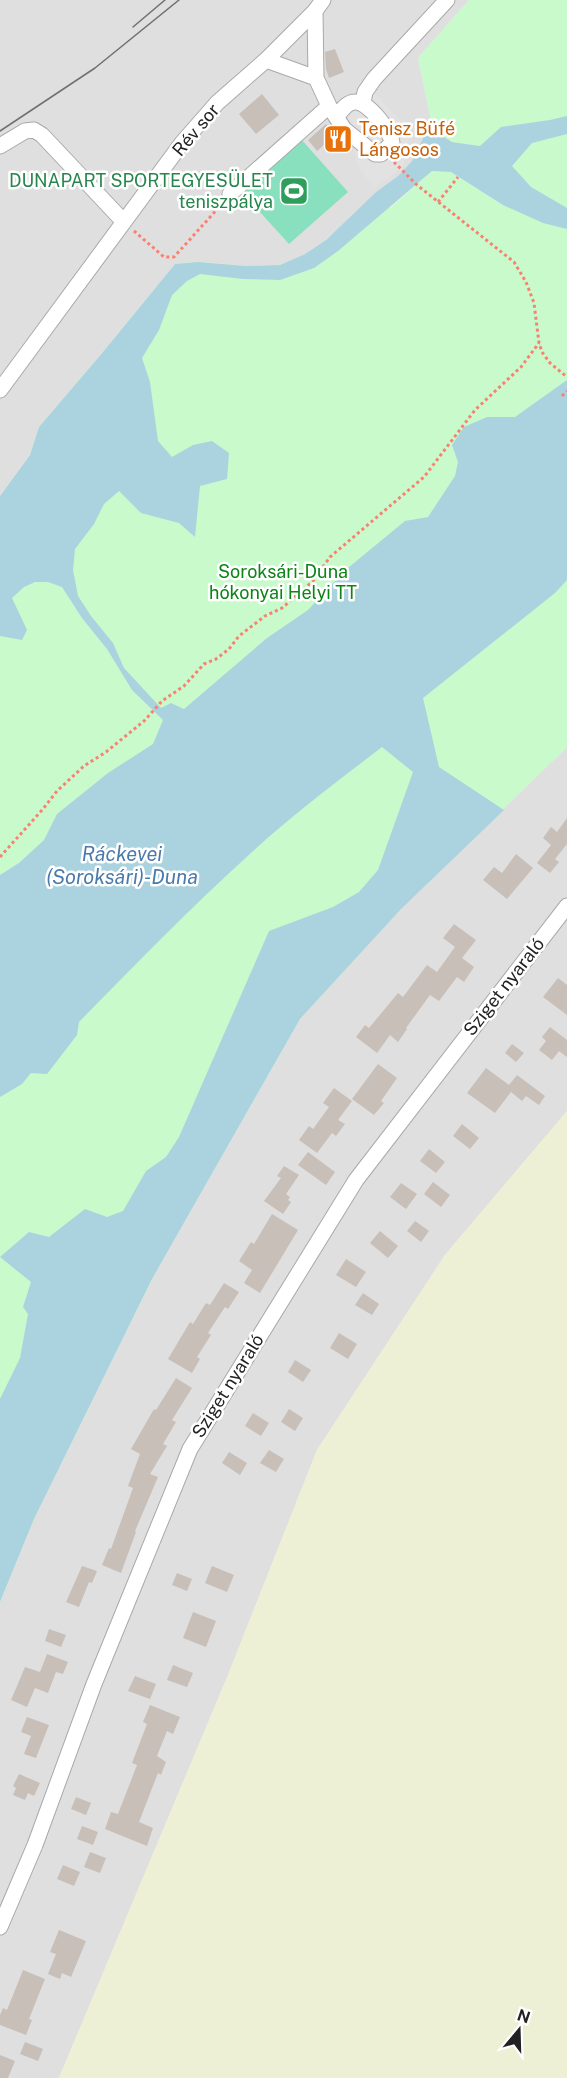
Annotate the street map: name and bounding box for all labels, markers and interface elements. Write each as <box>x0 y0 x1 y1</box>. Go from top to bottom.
street label: Rév sor <box>168 99 223 160</box>
place label: Tenisz Büfé Lángosos <box>359 118 455 160</box>
restaurant icon: Tenisz Büfé Lángosos <box>322 123 354 155</box>
place label: DUNAPART SPORTEGYESÜLET teniszpálya <box>9 169 273 212</box>
sports icon: DUNAPART SPORTEGYESÜLET teniszpálya <box>278 175 310 207</box>
park label: Soroksári-Duna hókonyai Helyi TT <box>209 561 357 603</box>
water label: Ráckevei (Soroksári)-Duna <box>46 842 198 889</box>
street label: Sziget nyaraló <box>459 934 548 1040</box>
street label: Sziget nyaraló <box>187 1330 268 1441</box>
north arrow <box>489 2000 549 2060</box>
text: N <box>515 2005 533 2027</box>

